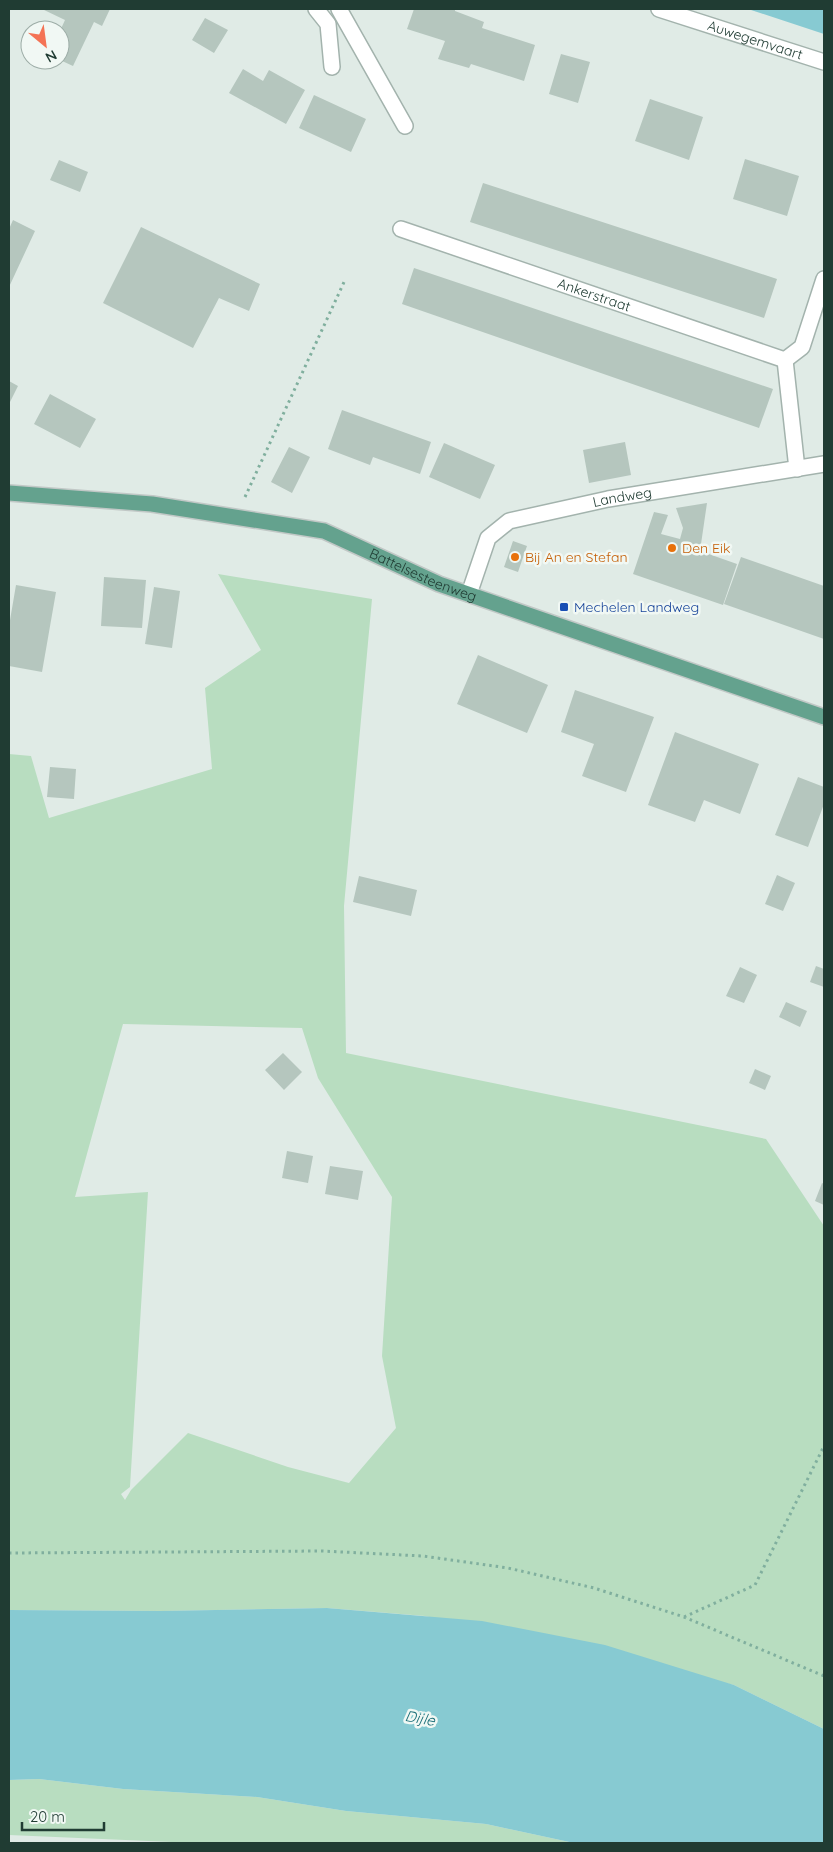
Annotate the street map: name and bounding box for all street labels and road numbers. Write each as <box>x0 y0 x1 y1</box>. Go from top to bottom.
street label: Auwegemvaart <box>705 16 805 64</box>
street label: Ankerstraat <box>555 274 633 316</box>
street label: Landweg <box>591 483 653 511</box>
street label: Battelsesteenweg <box>367 544 479 605</box>

